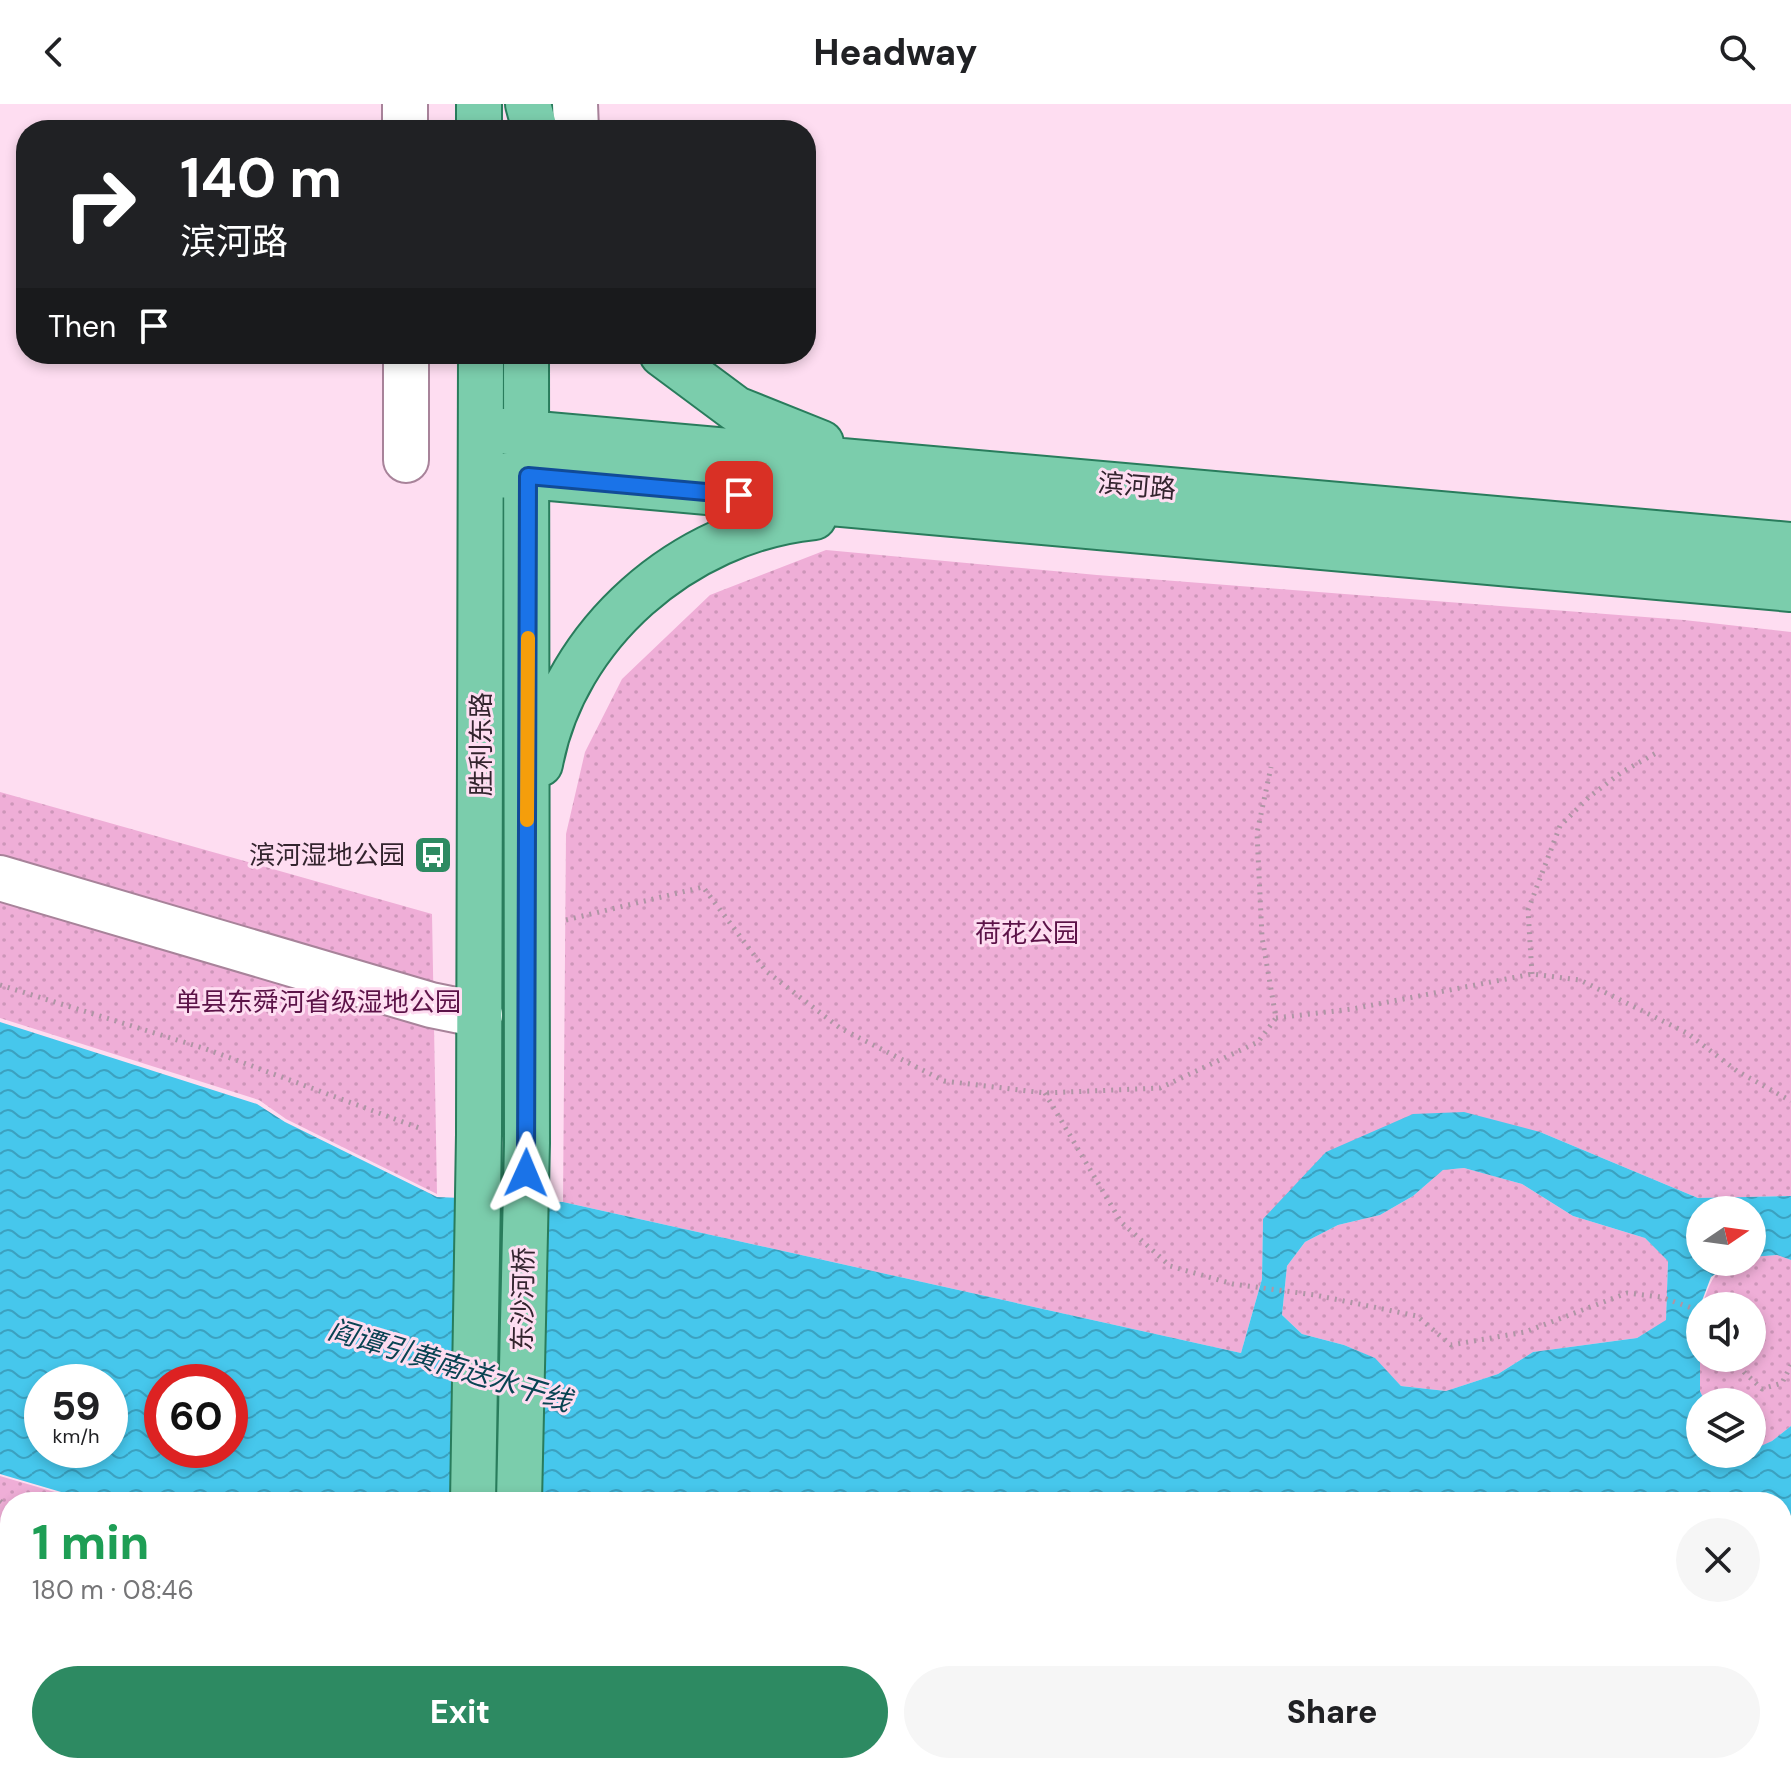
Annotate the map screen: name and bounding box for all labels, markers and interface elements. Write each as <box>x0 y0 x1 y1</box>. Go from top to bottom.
text: Headway <box>814 29 977 76</box>
icon: back <box>32 30 76 74</box>
icon: search <box>1715 30 1759 74</box>
text: 140 m <box>180 141 342 214</box>
icon: right <box>48 152 152 256</box>
text: 滨河路 <box>180 218 288 265</box>
icon: arrive <box>132 304 176 348</box>
text: Then <box>48 307 116 346</box>
pin <box>705 461 773 529</box>
street label: 滨河路 <box>1097 466 1177 506</box>
icon: arrive <box>717 473 761 517</box>
street label: 胜利东路 <box>464 692 498 796</box>
bus stop icon: 滨河湿地公园 <box>412 834 454 876</box>
place label: 滨河湿地公园 <box>249 838 405 872</box>
park label: 荷花公园 <box>975 916 1079 950</box>
park label: 单县东舜河省级湿地公园 <box>175 985 461 1019</box>
position arrow <box>484 1131 568 1215</box>
north arrow <box>1686 1196 1766 1276</box>
map controls <box>1686 1196 1766 1468</box>
street label: 东沙河桥 <box>505 1247 541 1351</box>
button: sound <box>1686 1292 1766 1372</box>
water label: 阎谭引黄南送水干线 <box>324 1311 579 1421</box>
speed limit sign: 60 <box>144 1364 248 1468</box>
text: 59 <box>51 1380 101 1432</box>
button: layers <box>1686 1388 1766 1468</box>
text: km/h <box>52 1423 100 1449</box>
text: 1 min <box>32 1511 149 1574</box>
button: close <box>1676 1518 1760 1602</box>
text: 180 m · 08:46 <box>32 1573 194 1607</box>
button: Exit <box>32 1666 888 1758</box>
button: Share <box>904 1666 1760 1758</box>

